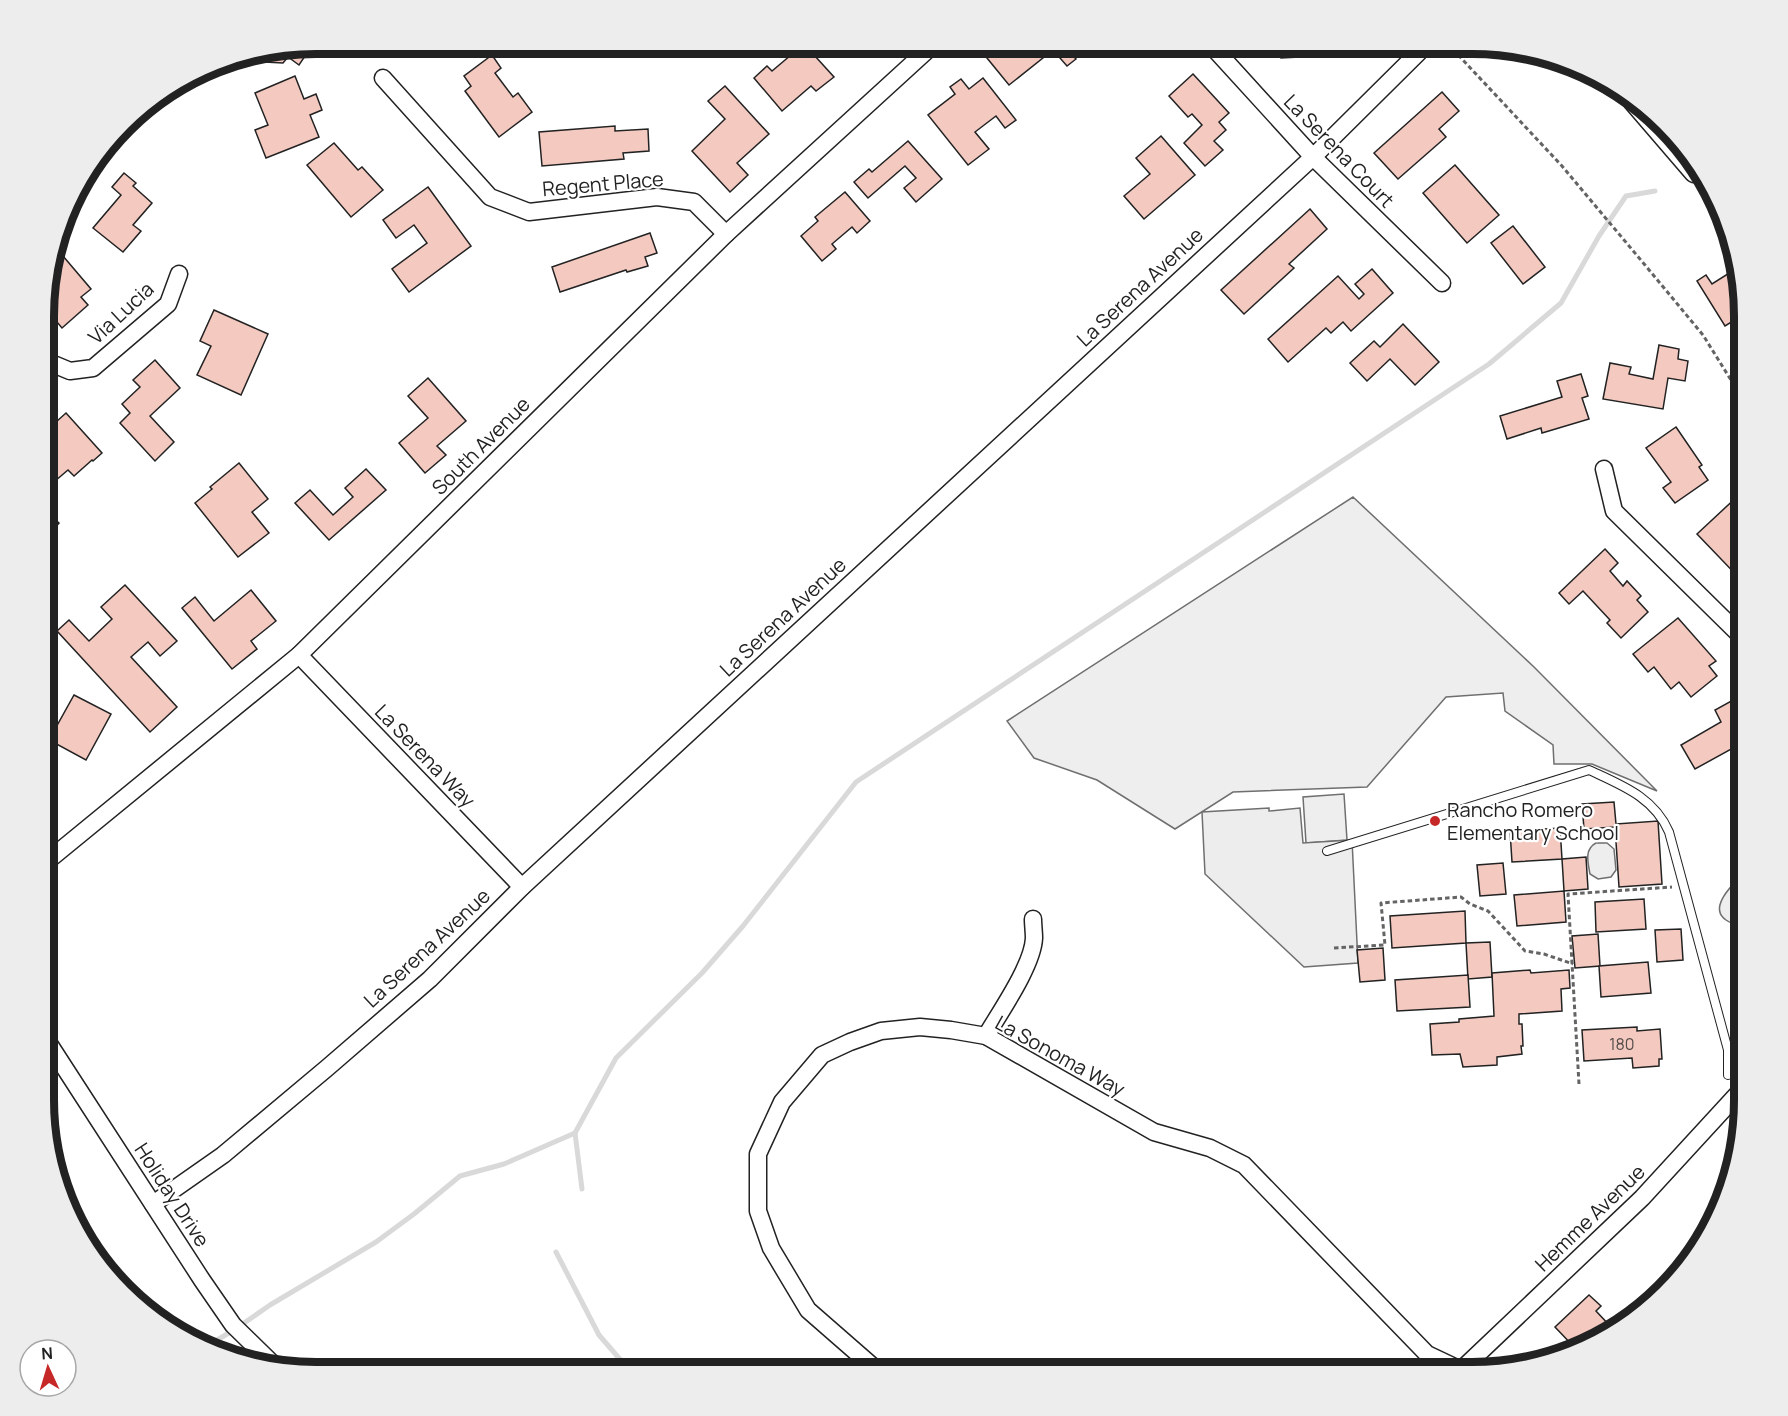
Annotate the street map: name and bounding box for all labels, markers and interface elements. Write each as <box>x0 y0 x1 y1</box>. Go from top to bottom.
street label: La Serena Court <box>1278 88 1400 213</box>
street label: Regent Place <box>541 165 665 202</box>
street label: La Serena Avenue <box>1071 221 1209 352</box>
street label: Via Lucia <box>82 275 159 350</box>
street label: South Avenue <box>426 391 536 501</box>
street label: La Serena Avenue <box>714 551 852 682</box>
street label: La Serena Way <box>369 698 482 813</box>
place label: Rancho Romero Elementary School <box>1447 796 1619 846</box>
marker: Rancho Romero Elementary School <box>1428 814 1442 828</box>
street label: La Serena Avenue <box>358 882 496 1013</box>
street label: La Sonoma Way <box>991 1009 1130 1103</box>
house number: 180 <box>1609 1033 1635 1055</box>
street label: Holiday Drive <box>129 1138 216 1252</box>
street label: Hemme Avenue <box>1529 1158 1650 1277</box>
north arrow <box>18 1338 78 1398</box>
text: N <box>40 1342 53 1364</box>

